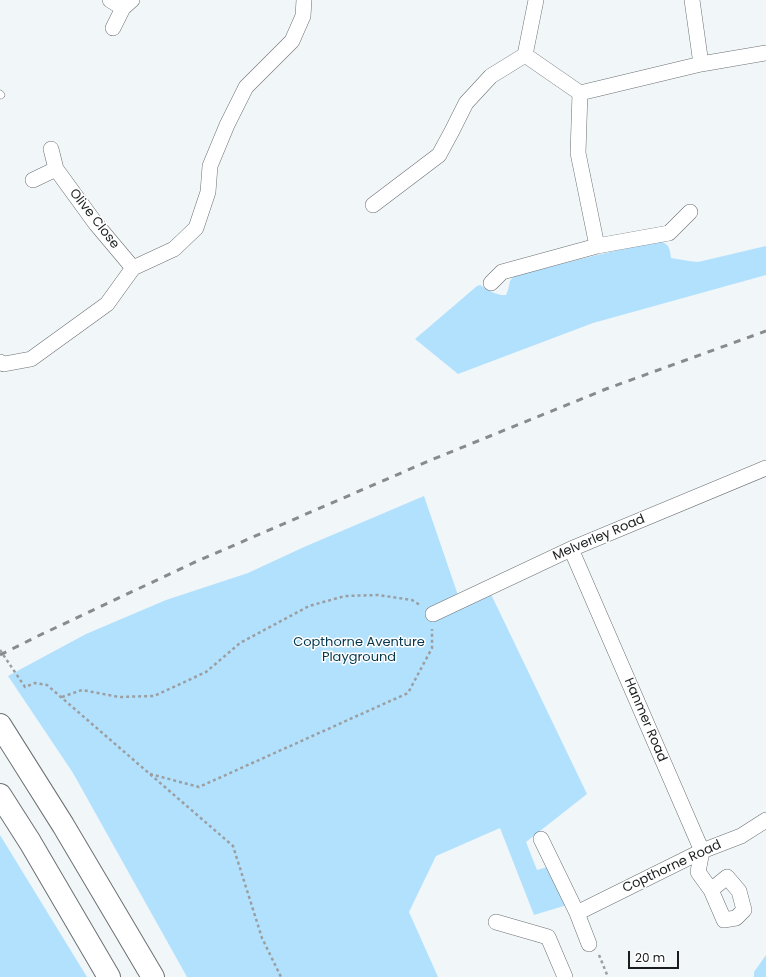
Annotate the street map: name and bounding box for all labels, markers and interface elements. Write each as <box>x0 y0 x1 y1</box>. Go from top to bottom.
street label: Olive Close <box>66 186 122 252</box>
street label: Melverley Road <box>551 512 647 564</box>
park label: Copthorne Aventure Playground <box>293 635 425 666</box>
street label: Hanmer Road <box>620 676 670 764</box>
street label: Copthorne Road <box>620 837 724 897</box>
scale bar <box>630 943 681 969</box>
text: 20 m <box>635 949 665 966</box>

